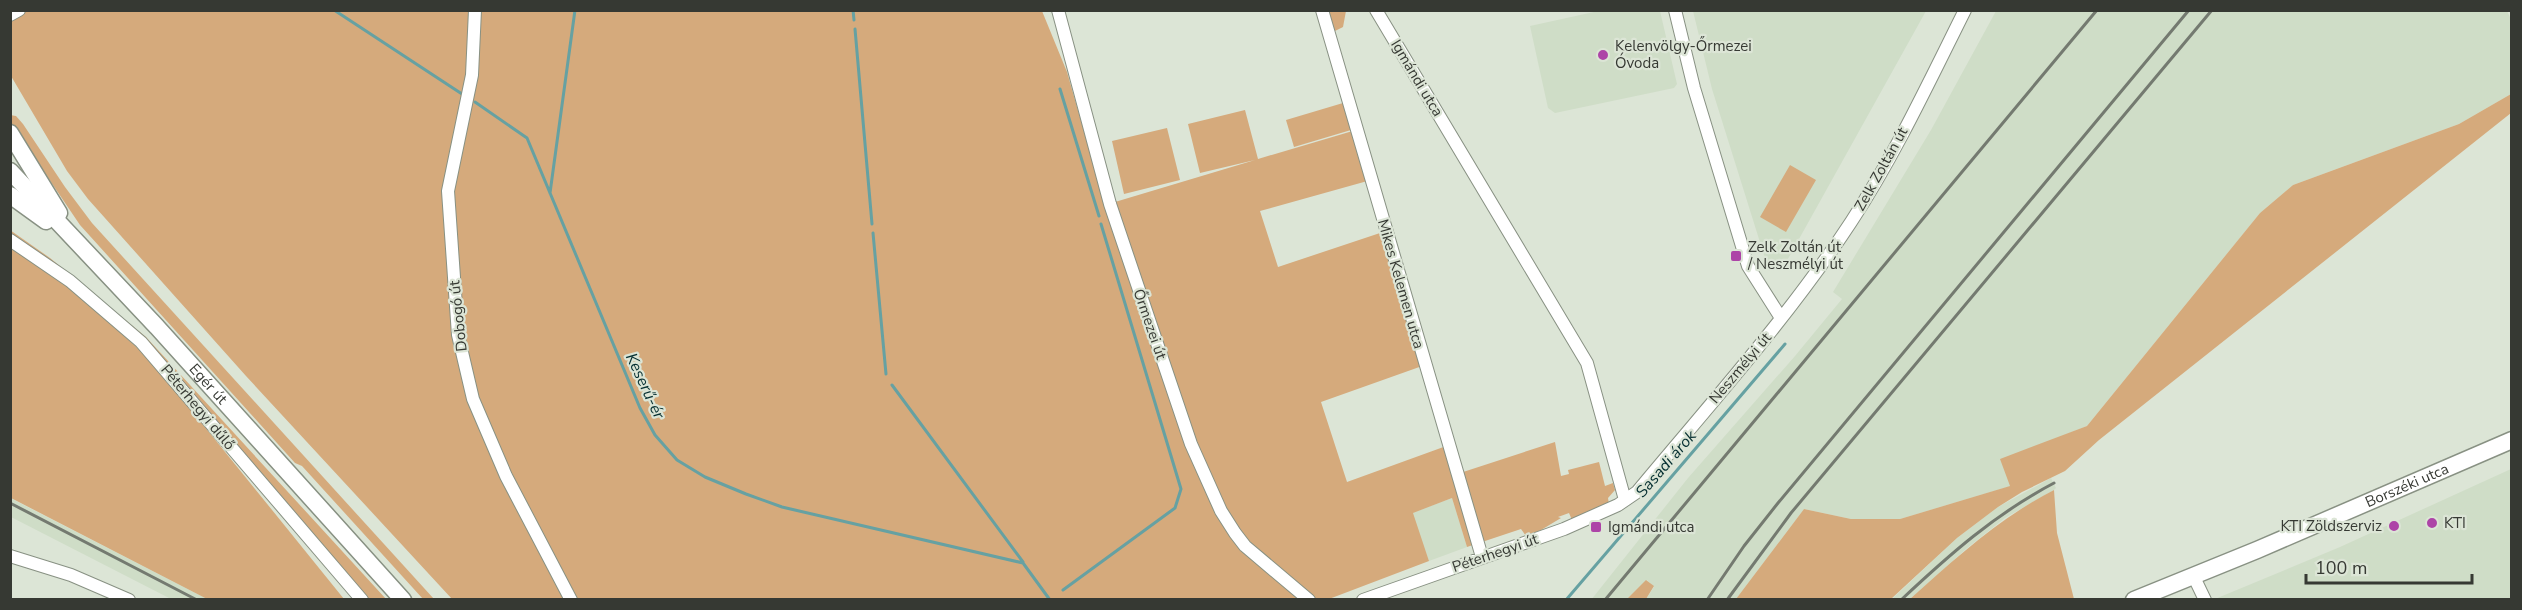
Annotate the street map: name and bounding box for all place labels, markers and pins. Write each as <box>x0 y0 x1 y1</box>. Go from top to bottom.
place label: Kelenvölgy-Őrmezei Óvoda <box>1615 36 1752 73</box>
marker: Kelenvölgy-Őrmezei Óvoda <box>1596 48 1610 62</box>
place label: Zelk Zoltán út / Neszmélyi út <box>1747 237 1844 274</box>
marker: Zelk Zoltán út / Neszmélyi út <box>1729 249 1743 263</box>
place label: KTI <box>2444 513 2466 533</box>
place label: KTI Zöldszerviz <box>2280 516 2382 536</box>
marker: KTI <box>2425 516 2439 530</box>
place label: Igmándi utca <box>1608 517 1694 537</box>
marker: KTI Zöldszerviz <box>2387 519 2401 533</box>
marker: Igmándi utca <box>1589 520 1603 534</box>

